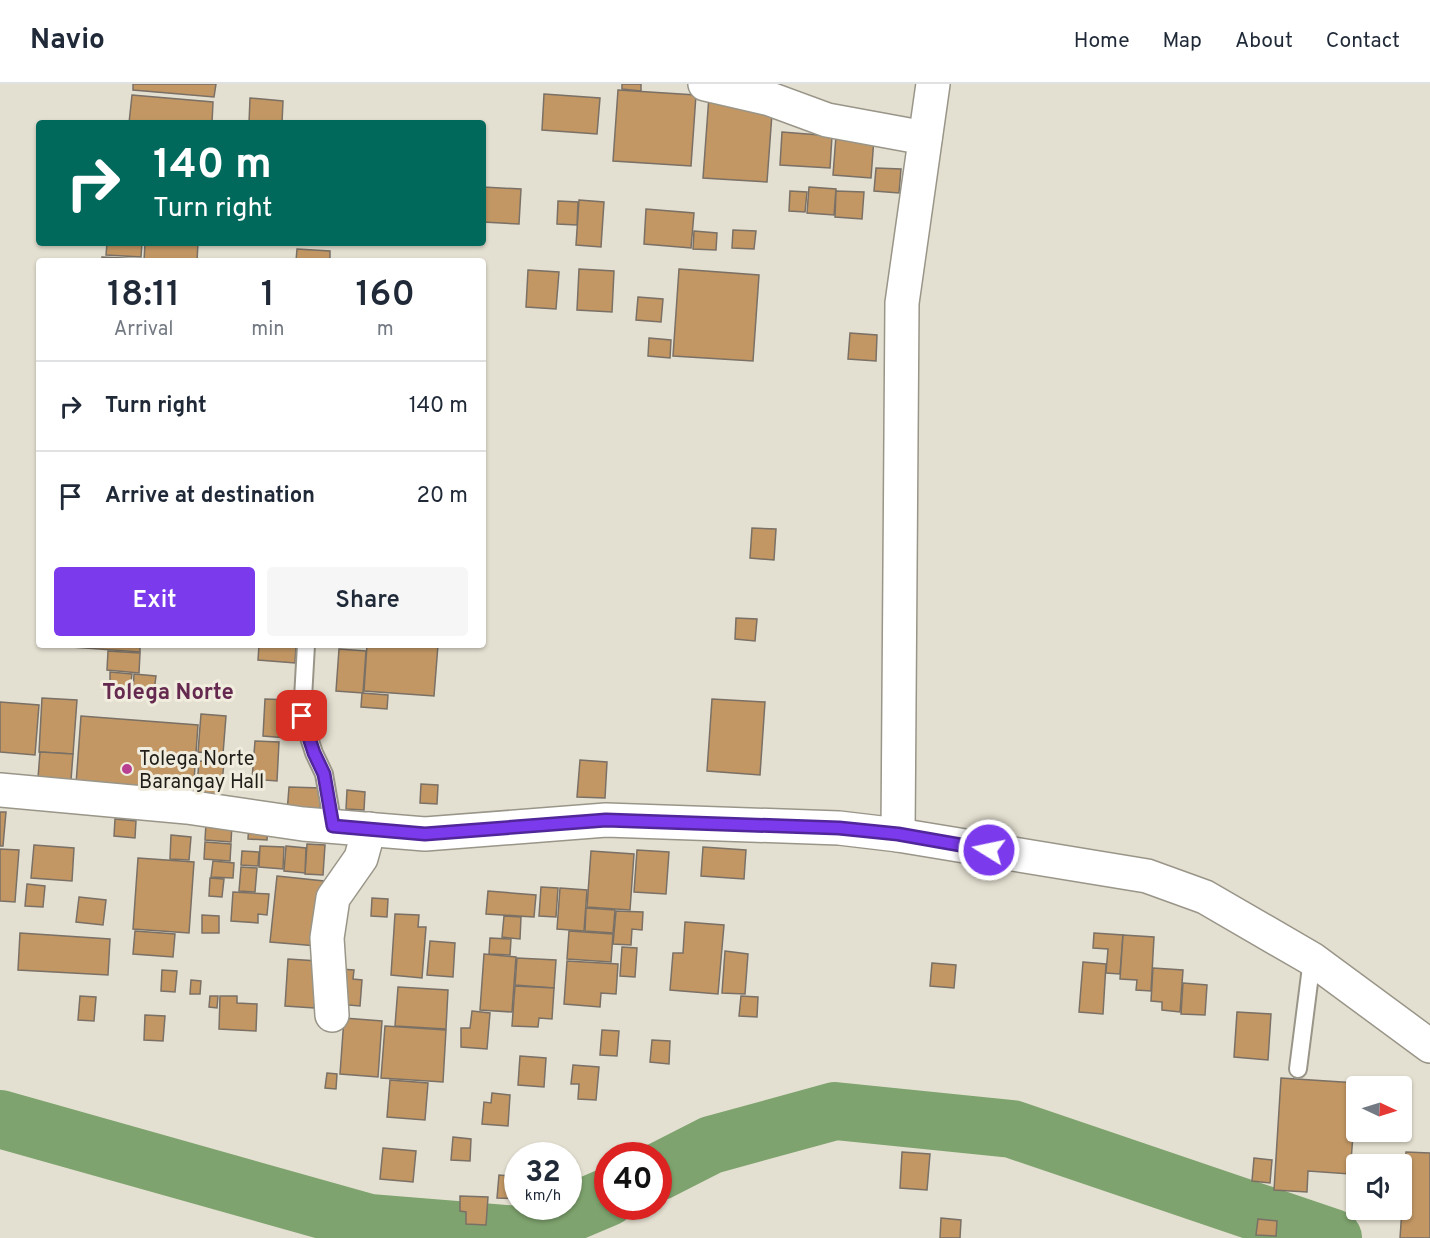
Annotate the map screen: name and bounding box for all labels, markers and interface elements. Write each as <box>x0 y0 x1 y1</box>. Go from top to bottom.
text: Navio <box>30 23 105 59</box>
text: Home <box>1074 28 1130 55</box>
text: Map <box>1163 28 1202 55</box>
text: About <box>1235 28 1293 55</box>
text: Contact <box>1326 28 1400 55</box>
text: 140 m <box>153 140 272 193</box>
icon: right <box>54 144 132 222</box>
text: Turn right <box>153 192 272 226</box>
text: 18:11 <box>107 273 180 319</box>
text: 1 <box>261 273 275 319</box>
text: 160 <box>355 273 415 319</box>
text: Arrival <box>114 317 173 343</box>
text: min <box>251 317 284 343</box>
text: m <box>377 317 394 343</box>
icon: right <box>54 390 87 423</box>
text: Turn right <box>105 393 207 420</box>
text: 140 m <box>409 393 468 420</box>
icon: arrive <box>54 480 87 513</box>
text: Arrive at destination <box>105 483 315 510</box>
text: 20 m <box>417 483 468 510</box>
button: Exit <box>54 567 255 636</box>
button: Share <box>267 567 468 636</box>
district label: Tolega Norte <box>102 680 234 707</box>
pin <box>276 690 327 741</box>
icon: arrive <box>285 699 318 732</box>
place label: Tolega Norte Barangay Hall <box>139 747 264 796</box>
marker: Tolega Norte Barangay Hall <box>120 762 134 776</box>
position arrow <box>957 818 1021 882</box>
north arrow <box>1346 1076 1412 1142</box>
map controls <box>1346 1076 1412 1220</box>
speed limit sign: 40 <box>594 1142 672 1220</box>
button: sound <box>1346 1154 1412 1220</box>
text: 32 <box>525 1155 561 1192</box>
text: km/h <box>525 1187 561 1206</box>

